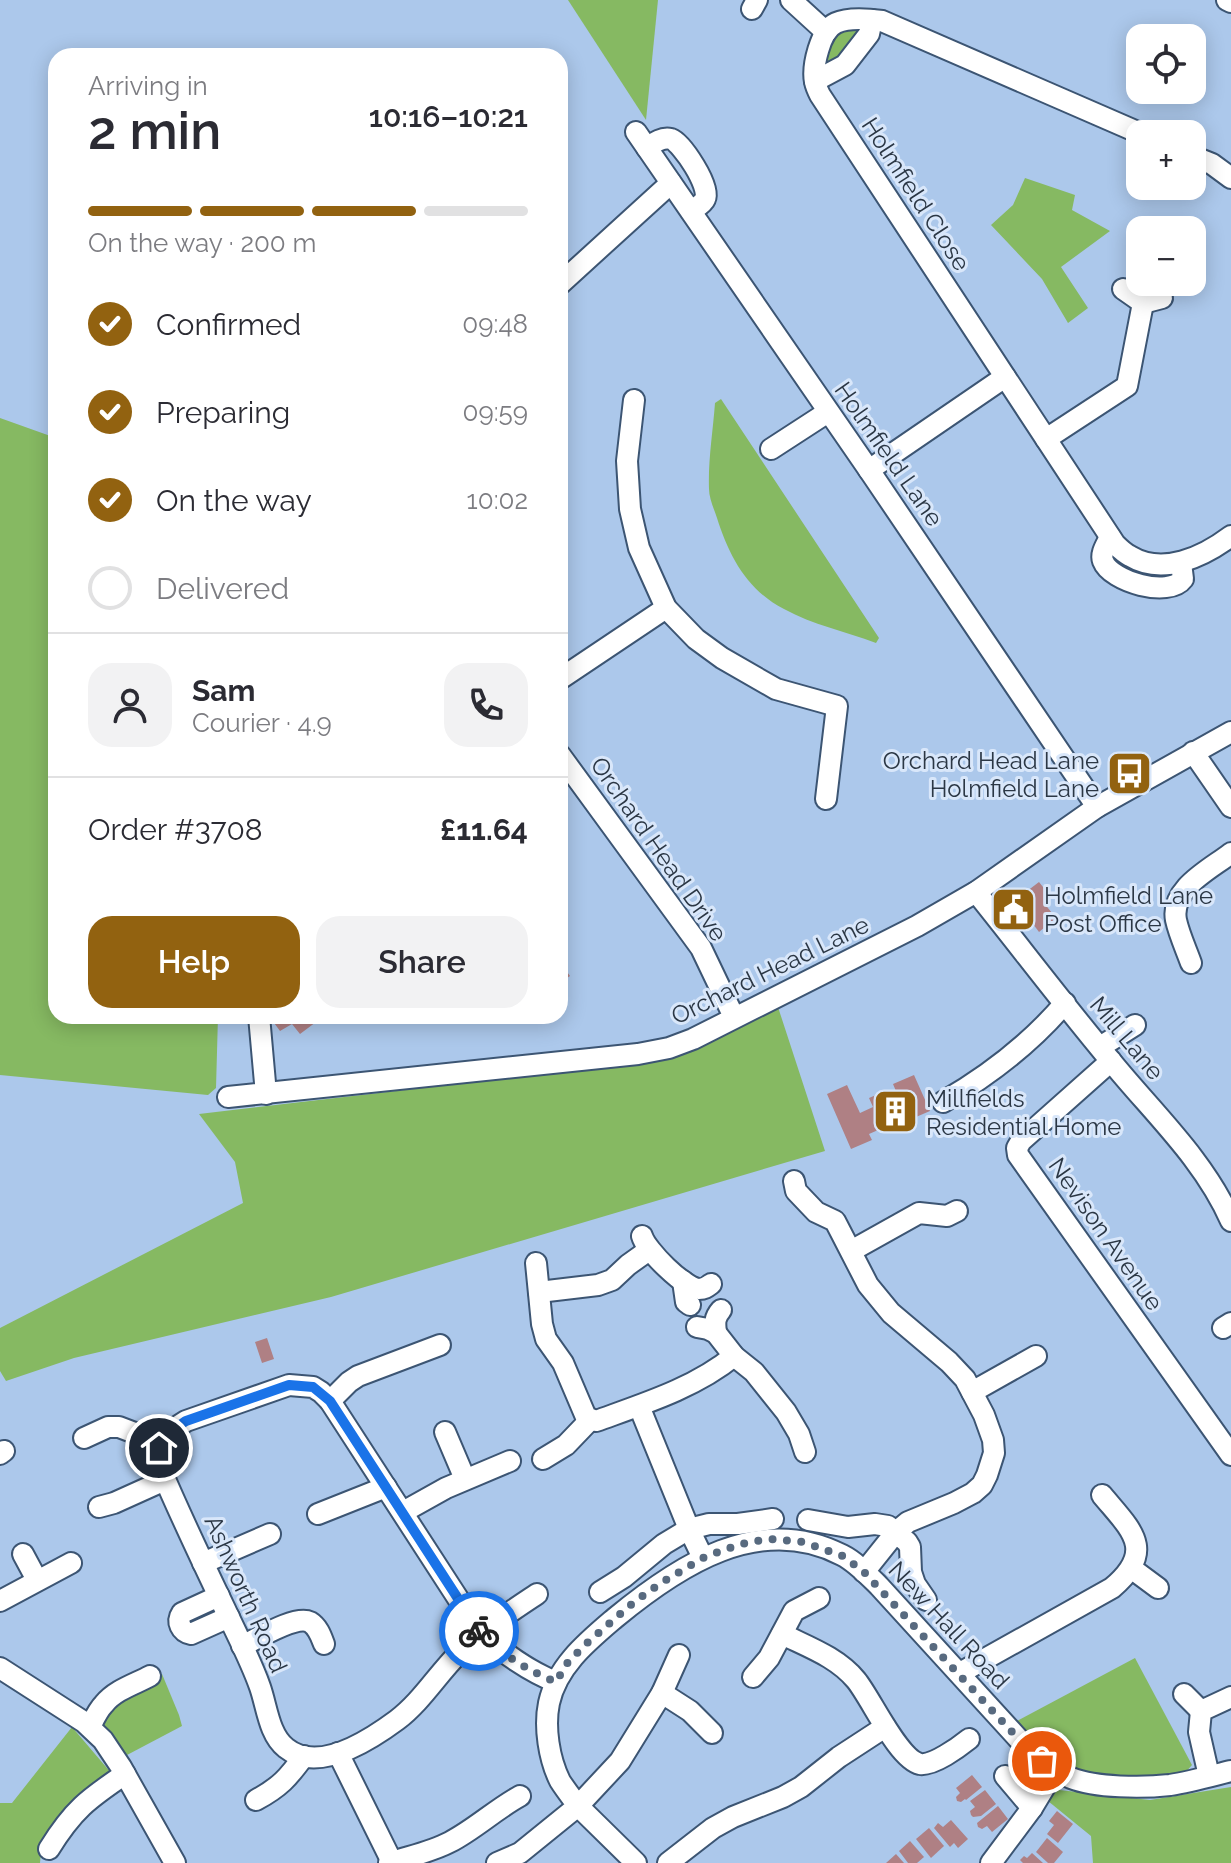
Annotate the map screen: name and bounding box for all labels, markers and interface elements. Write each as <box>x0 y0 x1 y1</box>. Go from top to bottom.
map controls <box>1126 24 1206 296</box>
button: locate <box>1126 24 1206 104</box>
text: Arriving in <box>88 71 208 101</box>
text: 10:16–10:21 <box>369 99 528 134</box>
text: 2 min <box>88 100 221 161</box>
street label: Holmfield Close <box>856 112 976 276</box>
button: + <box>1126 120 1206 200</box>
button: − <box>1126 216 1206 296</box>
text: On the way · 200 m <box>88 228 316 258</box>
icon: check <box>88 302 132 346</box>
text: Confirmed <box>156 307 301 342</box>
text: 09:48 <box>462 309 528 339</box>
street label: Holmfield Lane <box>829 376 949 532</box>
icon: check <box>88 390 132 434</box>
text: Preparing <box>156 395 290 430</box>
text: 09:59 <box>463 397 528 427</box>
icon: check <box>88 478 132 522</box>
text: On the way <box>156 483 312 518</box>
text: 10:02 <box>467 485 528 515</box>
text: Delivered <box>156 571 289 606</box>
button: person <box>88 663 172 747</box>
button: phone <box>444 663 528 747</box>
text: Sam <box>192 673 255 708</box>
text: Courier · 4.9 <box>192 708 332 738</box>
place label: Orchard Head Lane Holmfield Lane <box>883 746 1099 803</box>
bus stop icon: Orchard Head Lane Holmfield Lane <box>1106 750 1154 798</box>
street label: Orchard Head Drive <box>584 751 734 947</box>
text: Order #3708 <box>88 812 263 847</box>
text: £11.64 <box>440 812 528 847</box>
place label: Holmfield Lane Post Office <box>1044 881 1213 938</box>
public building icon: Holmfield Lane Post Office <box>989 885 1037 933</box>
street label: Orchard Head Lane <box>666 910 874 1030</box>
button: Help <box>88 916 300 1008</box>
button: Share <box>316 916 528 1008</box>
street label: Mill Lane <box>1084 990 1170 1086</box>
place label: Millfields Residential Home <box>926 1084 1121 1141</box>
building icon: Millfields Residential Home <box>871 1088 919 1136</box>
street label: Nevison Avenue <box>1043 1152 1169 1316</box>
pin <box>125 1414 193 1482</box>
icon: home <box>137 1426 181 1470</box>
street label: Ashworth Road <box>198 1511 294 1677</box>
street label: New Hall Road <box>883 1555 1015 1695</box>
courier <box>439 1591 519 1671</box>
icon: bike <box>457 1609 501 1653</box>
pin <box>1008 1727 1076 1795</box>
icon: bag <box>1020 1739 1064 1783</box>

